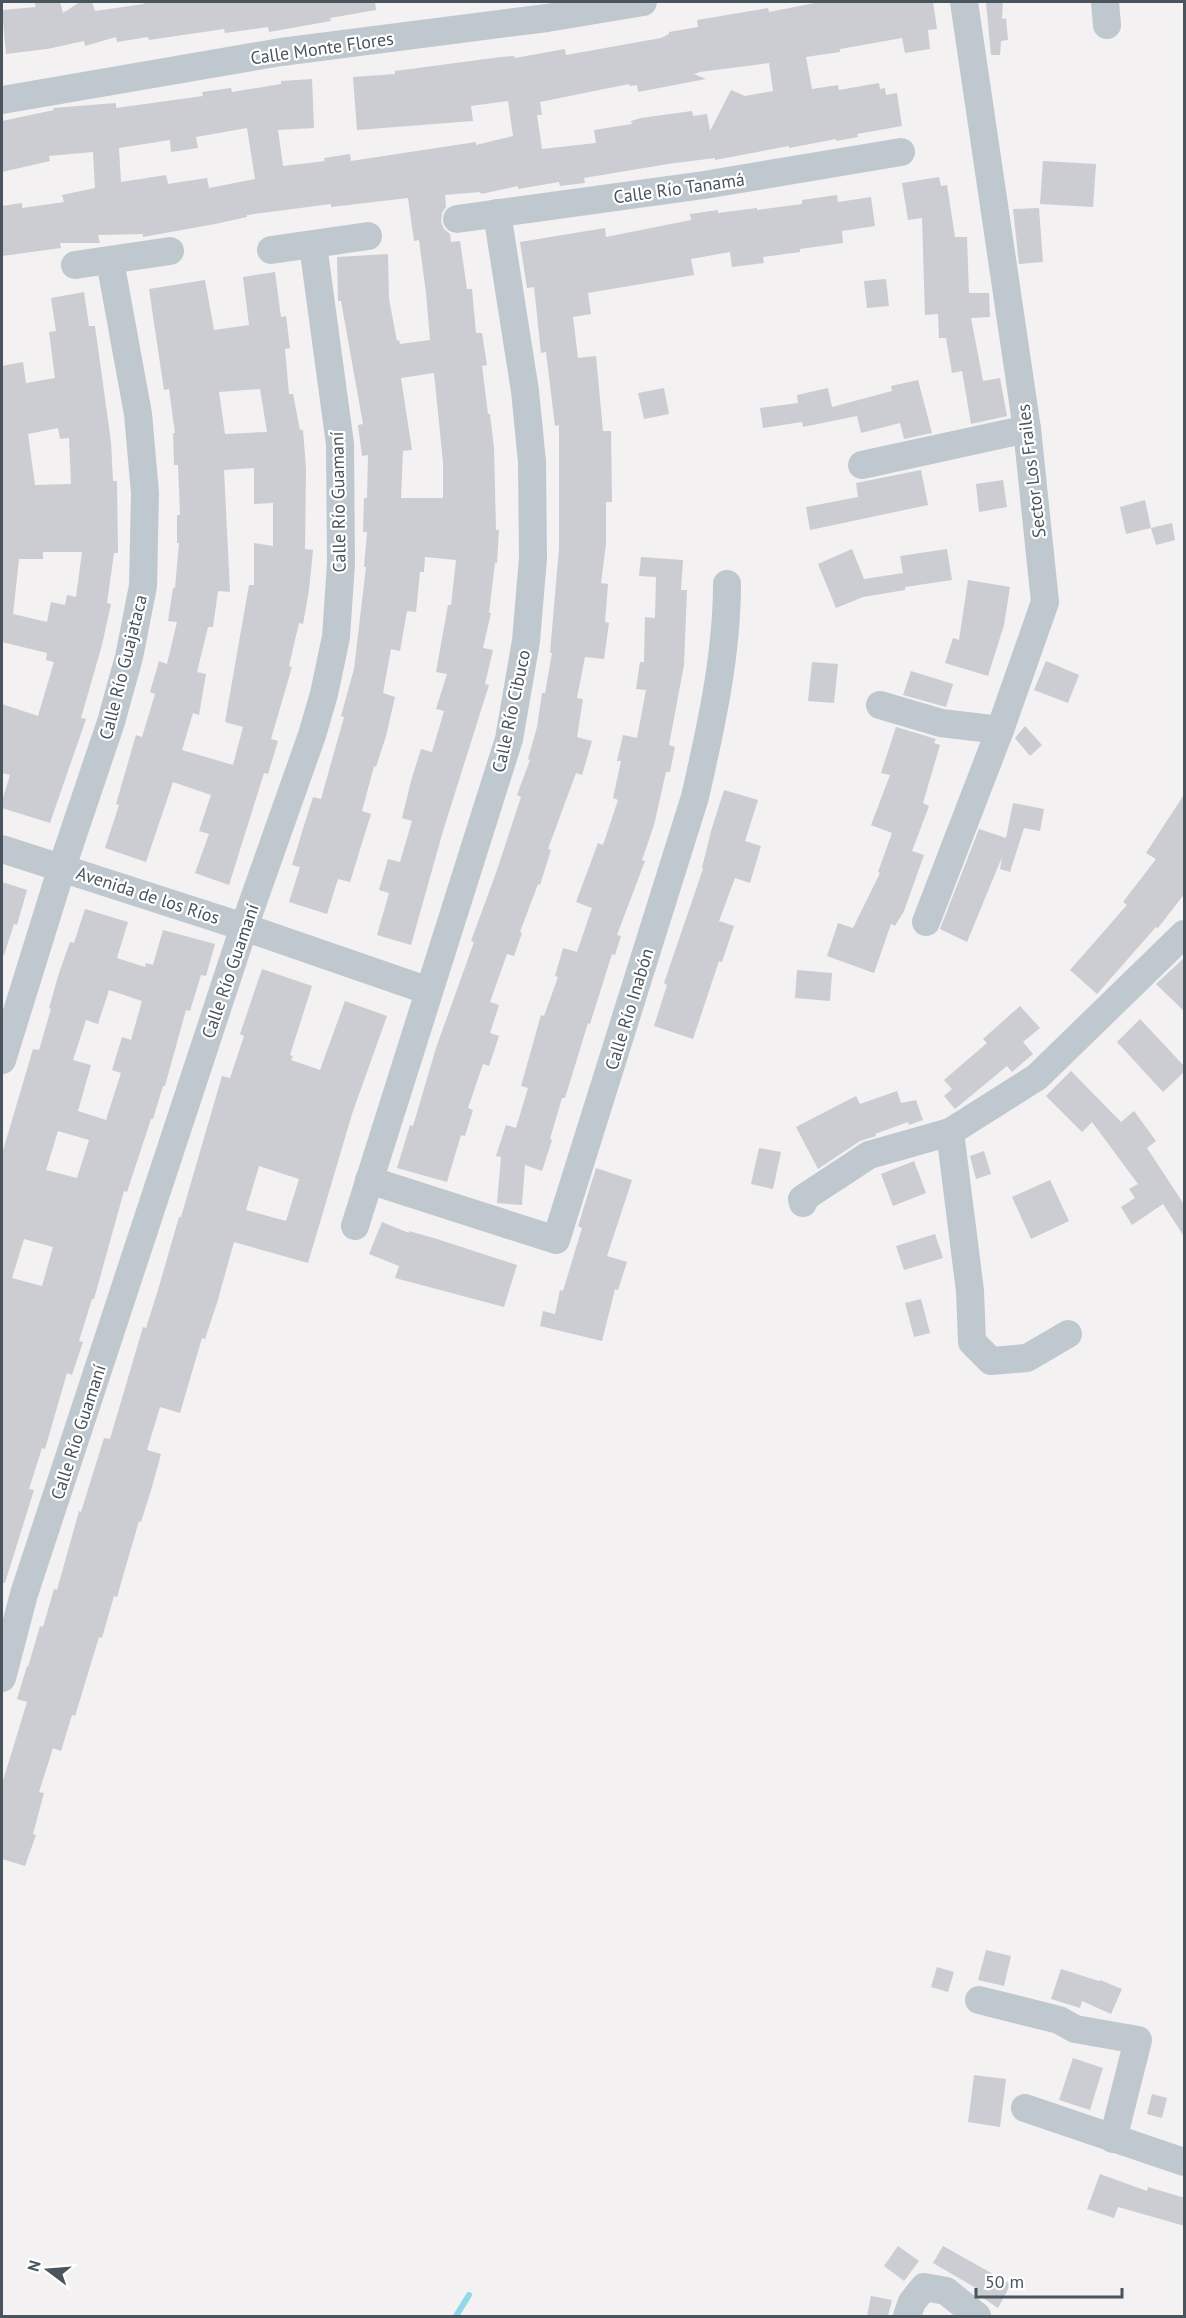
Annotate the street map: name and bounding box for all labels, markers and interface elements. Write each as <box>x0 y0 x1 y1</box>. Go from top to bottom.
street label: Calle Monte Flores <box>249 27 395 69</box>
street label: Calle Río Tanamá <box>612 167 746 209</box>
street label: Sector Los Frailes <box>1011 403 1051 539</box>
street label: Calle Río Guamaní <box>325 431 351 573</box>
street label: Calle Río Guajataca <box>94 592 152 742</box>
street label: Calle Río Cibuco <box>487 647 535 775</box>
street label: Avenida de los Ríos <box>74 861 222 929</box>
street label: Calle Río Guamaní <box>196 900 264 1041</box>
street label: Calle Río Inabón <box>600 945 658 1073</box>
street label: Calle Río Guamaní <box>45 1361 111 1503</box>
north arrow <box>18 2240 78 2300</box>
text: N <box>23 2258 45 2274</box>
scale bar <box>976 2261 1122 2299</box>
text: 50 m <box>985 2270 1024 2293</box>

